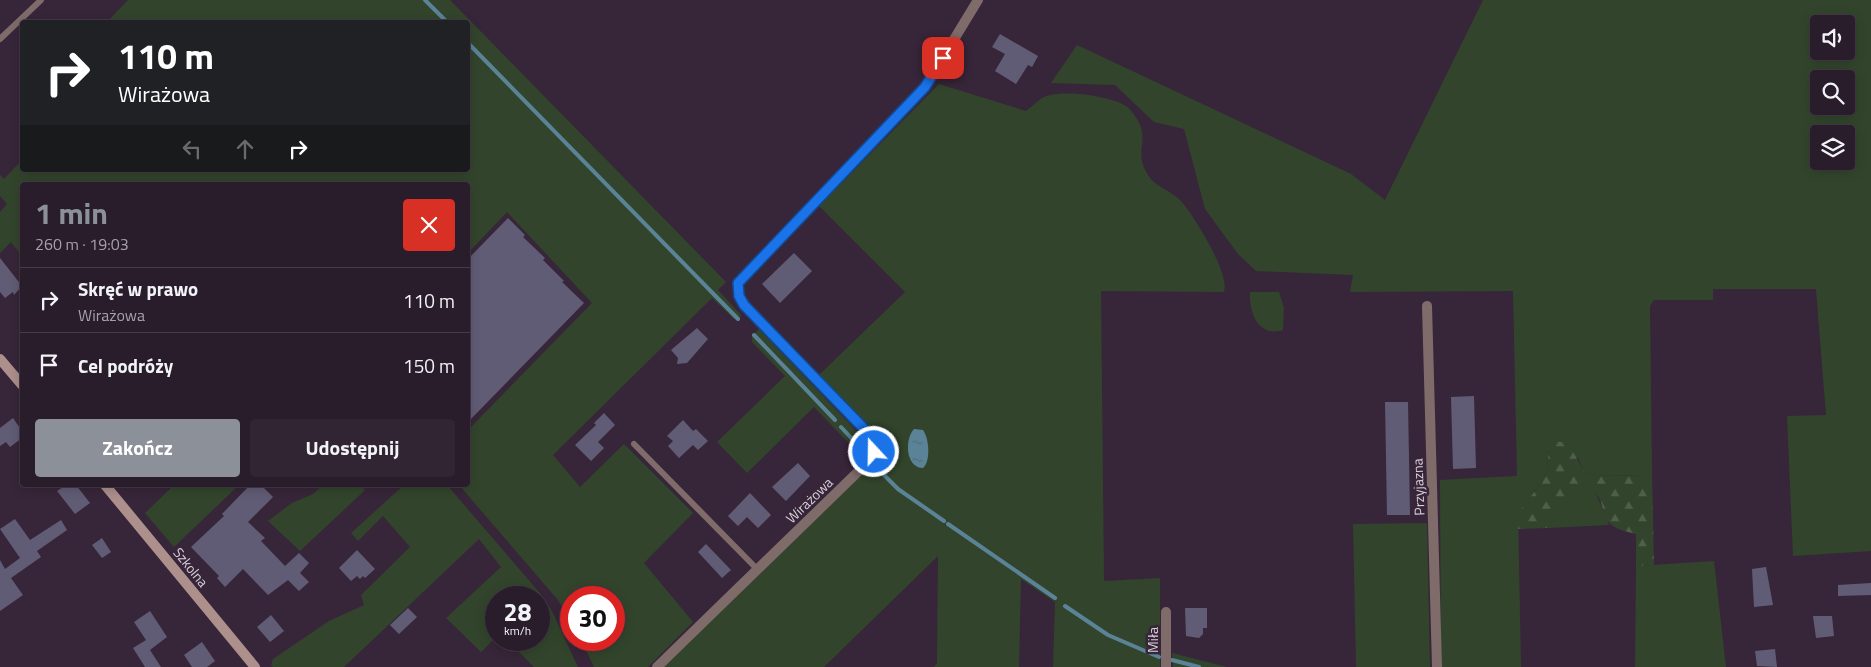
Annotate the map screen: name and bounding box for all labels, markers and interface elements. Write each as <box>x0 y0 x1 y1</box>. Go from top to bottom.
map controls <box>1810 15 1855 170</box>
button: sound <box>1810 15 1855 60</box>
text: 110 m <box>118 29 214 83</box>
pin <box>922 37 964 79</box>
icon: right <box>35 40 100 105</box>
icon: arrive <box>929 44 957 72</box>
button: search <box>1810 70 1855 115</box>
text: Wirażowa <box>118 77 210 111</box>
button: layers <box>1810 125 1855 170</box>
icon: left <box>178 135 206 163</box>
icon: ahead <box>231 135 259 163</box>
icon: right <box>284 135 312 163</box>
text: 1 min <box>35 190 108 236</box>
button: close <box>403 199 455 251</box>
text: 260 m · 19:03 <box>35 232 129 256</box>
text: Skręć w prawo <box>78 274 198 303</box>
icon: right <box>35 286 63 314</box>
text: 110 m <box>403 286 455 315</box>
text: Wirażowa <box>78 303 145 327</box>
icon: arrive <box>35 351 63 379</box>
text: Cel podróży <box>78 351 173 380</box>
text: 150 m <box>403 351 455 380</box>
button: Zakończ <box>35 419 240 477</box>
button: Udostępnij <box>250 419 455 477</box>
position arrow <box>847 425 899 477</box>
street label: Przyjazna <box>1407 458 1429 516</box>
street label: Wirażowa <box>781 472 837 528</box>
street label: Szkolna <box>168 543 214 591</box>
speed limit sign: 30 <box>560 586 625 651</box>
text: 28 <box>503 593 532 631</box>
text: km/h <box>504 621 531 640</box>
street label: Miła <box>1142 627 1163 653</box>

